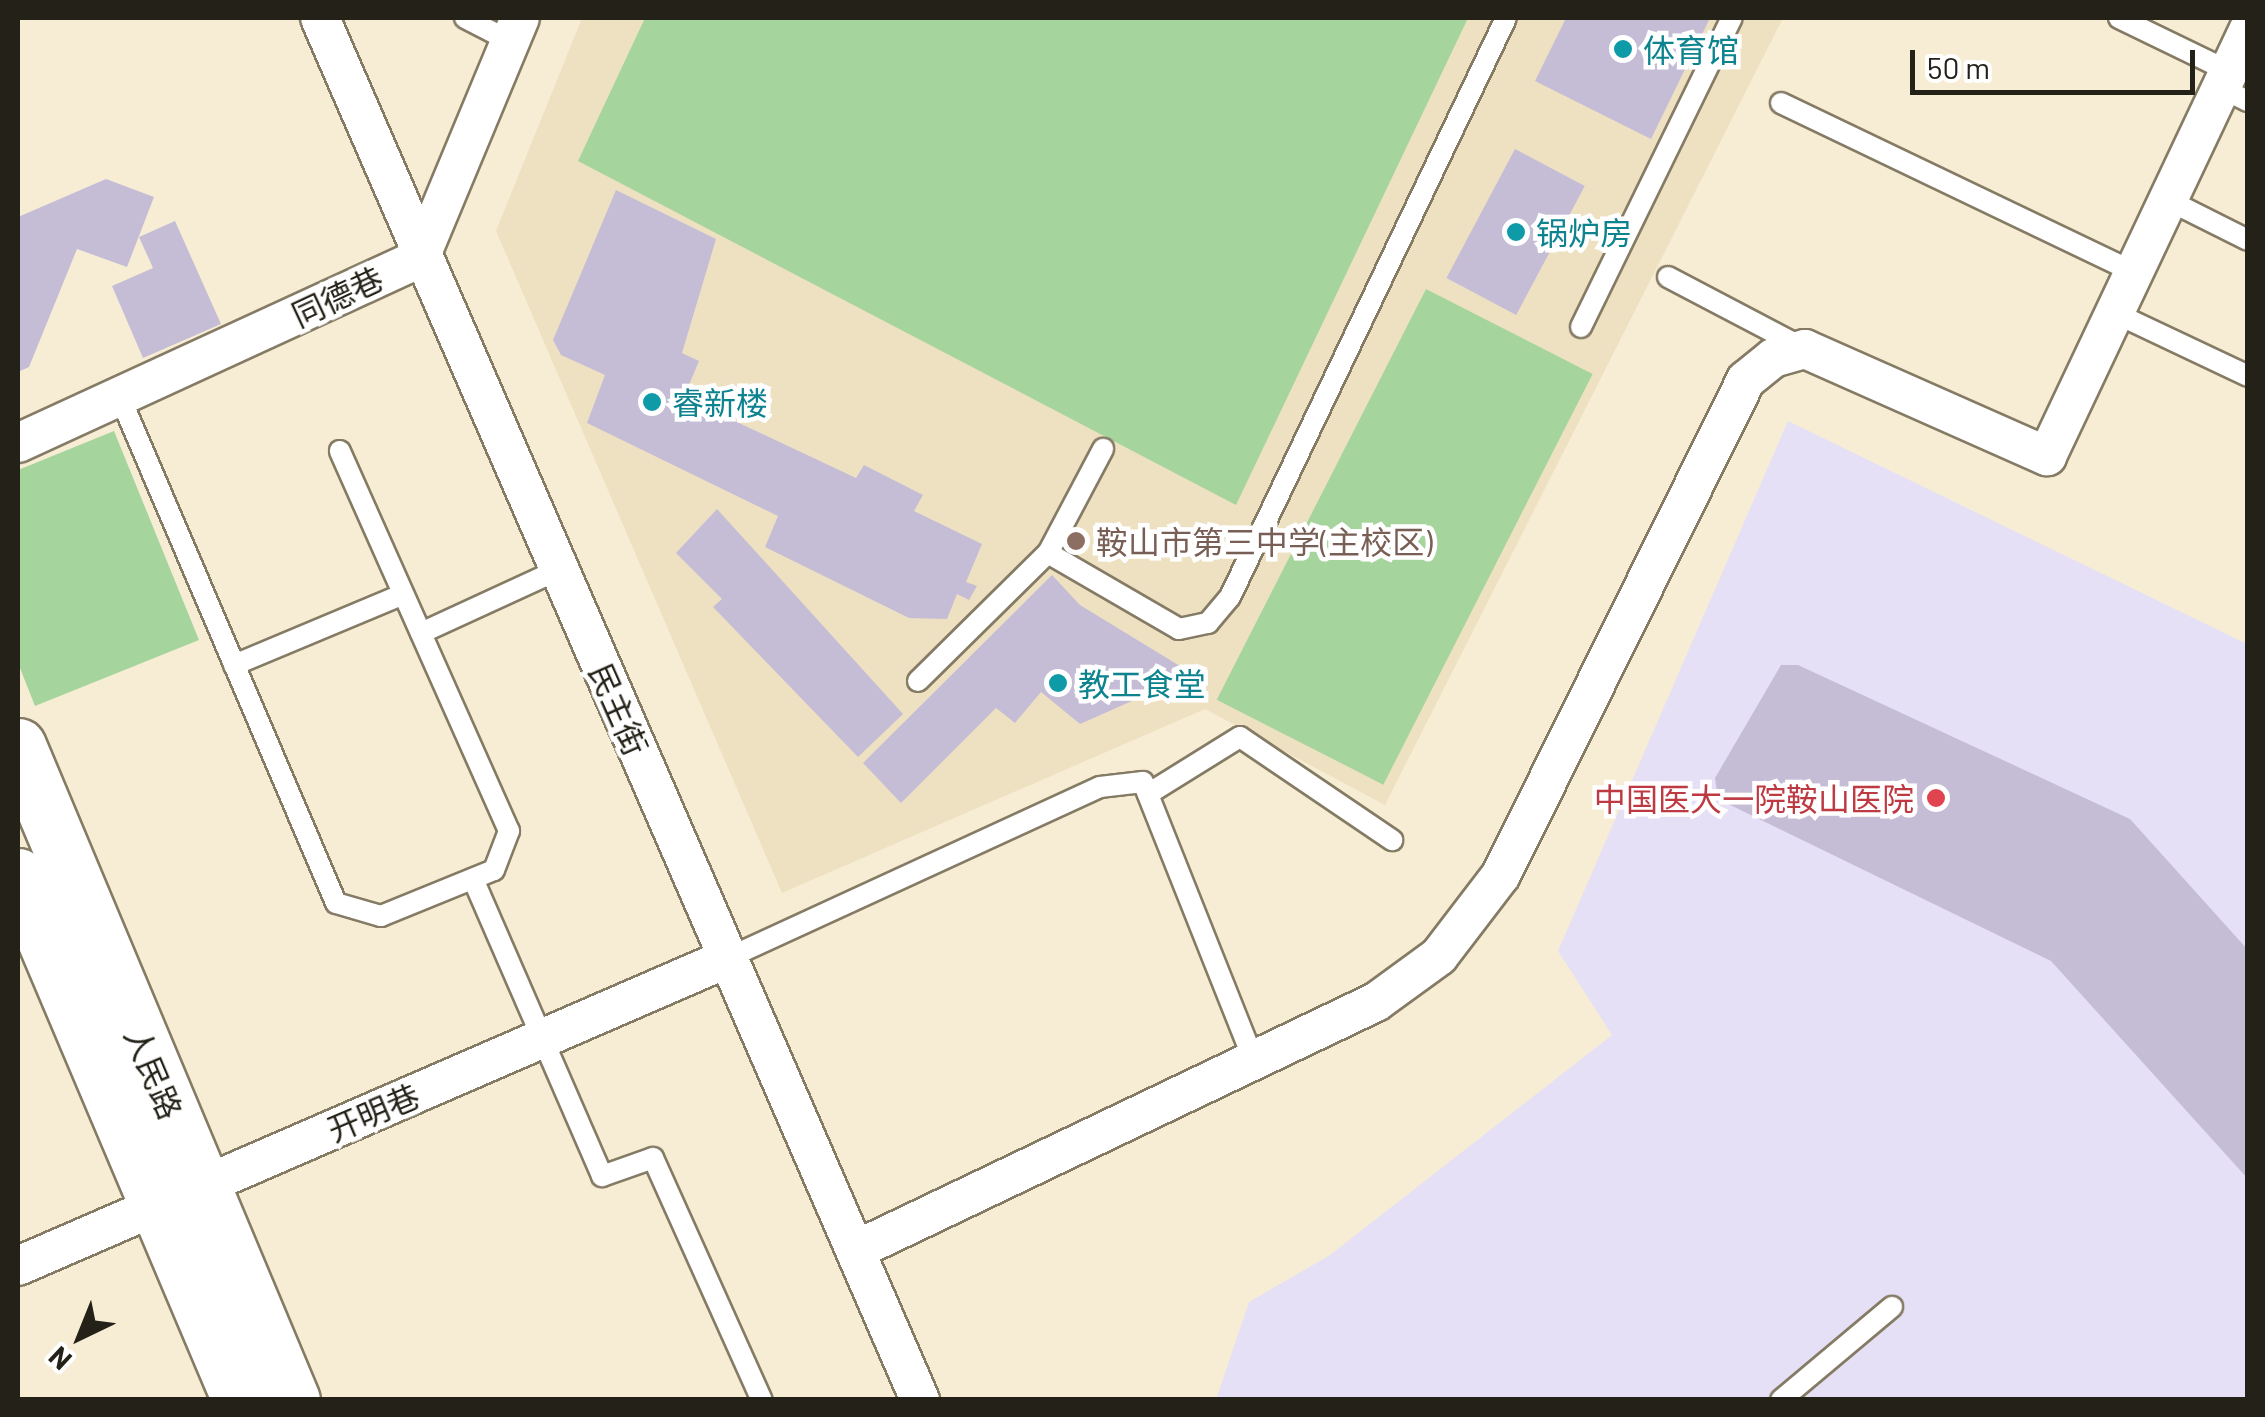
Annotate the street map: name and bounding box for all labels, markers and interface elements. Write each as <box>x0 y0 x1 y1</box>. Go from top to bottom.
place label: 体育馆 <box>1643 30 1739 68</box>
scale bar <box>1915 30 2200 92</box>
marker: 体育馆 <box>1612 38 1634 60</box>
text: 50 m <box>1927 49 1990 85</box>
place label: 锅炉房 <box>1536 213 1632 251</box>
marker: 锅炉房 <box>1505 221 1527 243</box>
street label: 同德巷 <box>285 258 389 334</box>
place label: 睿新楼 <box>672 383 768 421</box>
marker: 睿新楼 <box>641 391 663 413</box>
place label: 鞍山市第三中学(主校区) <box>1096 522 1433 560</box>
marker: 鞍山市第三中学(主校区) <box>1065 530 1087 552</box>
street label: 民主街 <box>582 657 656 761</box>
place label: 教工食堂 <box>1078 664 1206 702</box>
marker: 教工食堂 <box>1047 672 1069 694</box>
place label: 中国医大一院鞍山医院 <box>1594 779 1914 817</box>
marker: 中国医大一院鞍山医院 <box>1923 785 1949 811</box>
street label: 人民路 <box>118 1021 190 1125</box>
street label: 开明巷 <box>321 1076 425 1148</box>
north arrow <box>30 1287 130 1387</box>
text: N <box>41 1340 78 1378</box>

